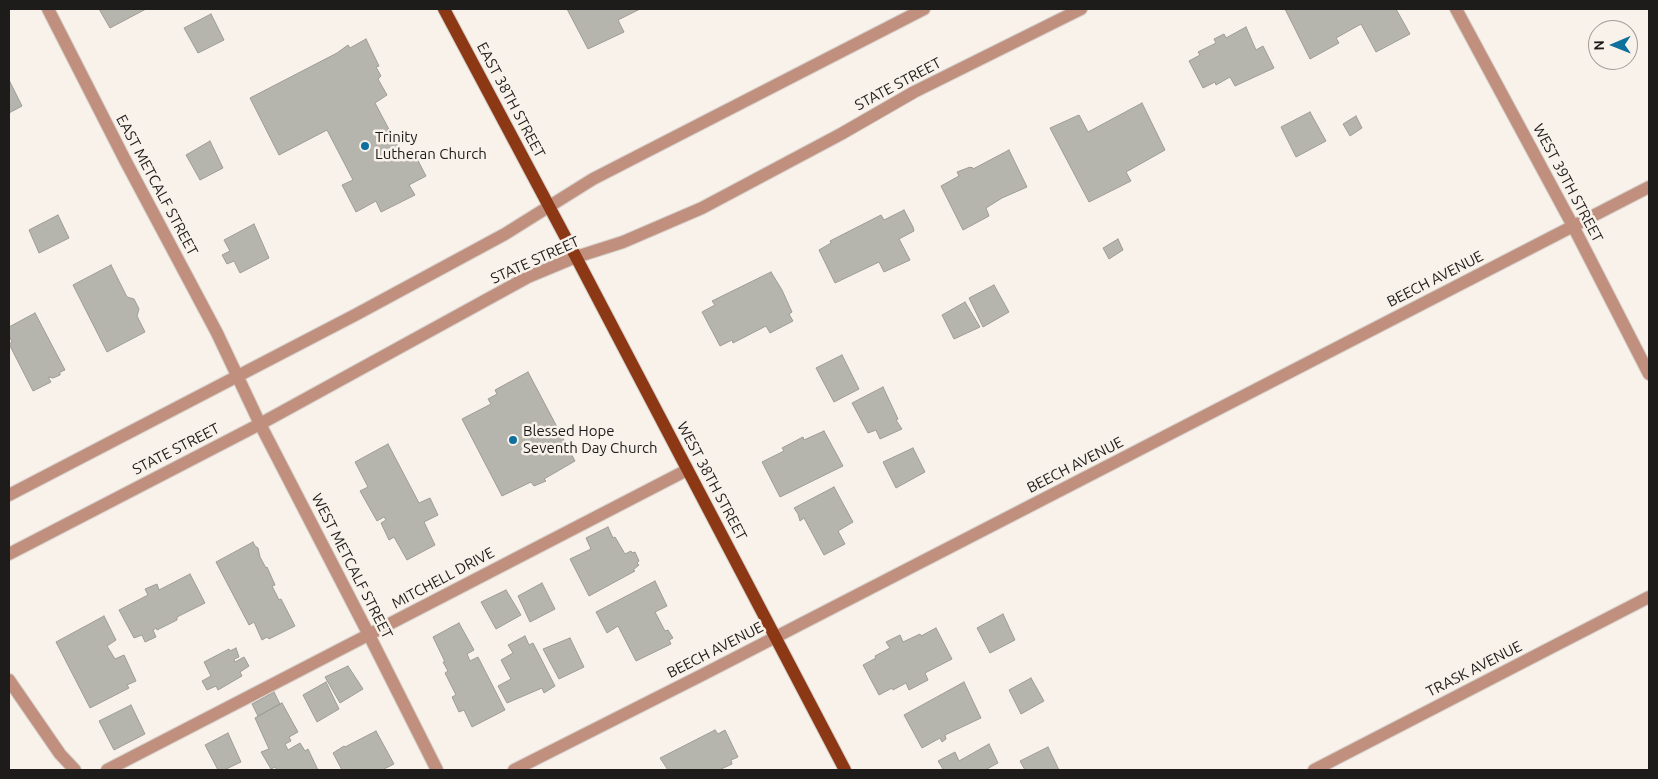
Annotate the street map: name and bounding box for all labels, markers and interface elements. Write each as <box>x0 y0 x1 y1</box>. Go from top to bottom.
north arrow <box>1588 20 1638 70</box>
street label: EAST 38TH STREET <box>473 39 549 161</box>
text: N <box>1591 40 1607 51</box>
street label: STATE STREET <box>852 54 944 114</box>
street label: EAST METCALF STREET <box>112 112 202 258</box>
street label: WEST 39TH STREET <box>1529 121 1607 245</box>
place label: Trinity Lutheran Church <box>375 128 487 163</box>
marker: Trinity Lutheran Church <box>359 140 371 152</box>
street label: STATE STREET <box>488 232 582 288</box>
street label: BEECH AVENUE <box>1384 247 1486 311</box>
street label: STATE STREET <box>130 419 222 479</box>
street label: WEST 38TH STREET <box>673 419 751 543</box>
place label: Blessed Hope Seventh Day Church <box>523 422 658 457</box>
street label: BEECH AVENUE <box>1024 433 1126 497</box>
marker: Blessed Hope Seventh Day Church <box>507 434 519 446</box>
street label: WEST METCALF STREET <box>308 490 396 642</box>
street label: MITCHELL DRIVE <box>389 543 497 613</box>
street label: BEECH AVENUE <box>664 618 766 682</box>
street label: TRASK AVENUE <box>1423 637 1525 701</box>

